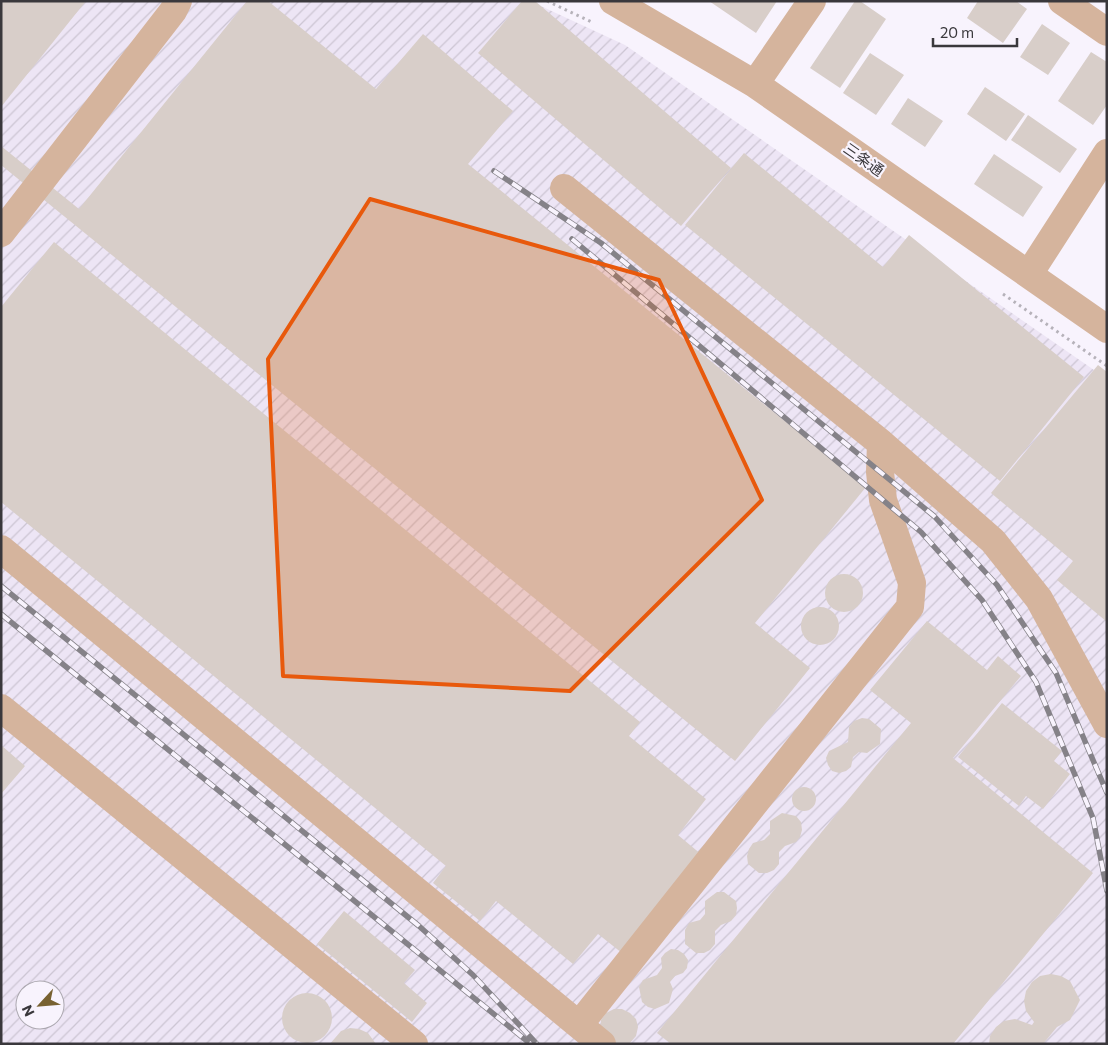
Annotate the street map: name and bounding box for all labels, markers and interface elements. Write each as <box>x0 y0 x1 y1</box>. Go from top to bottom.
scale bar <box>933 15 1017 47</box>
text: 20 m <box>940 23 974 41</box>
street label: 三条通 <box>840 139 888 179</box>
north arrow <box>15 980 65 1030</box>
text: N <box>18 1002 38 1019</box>

